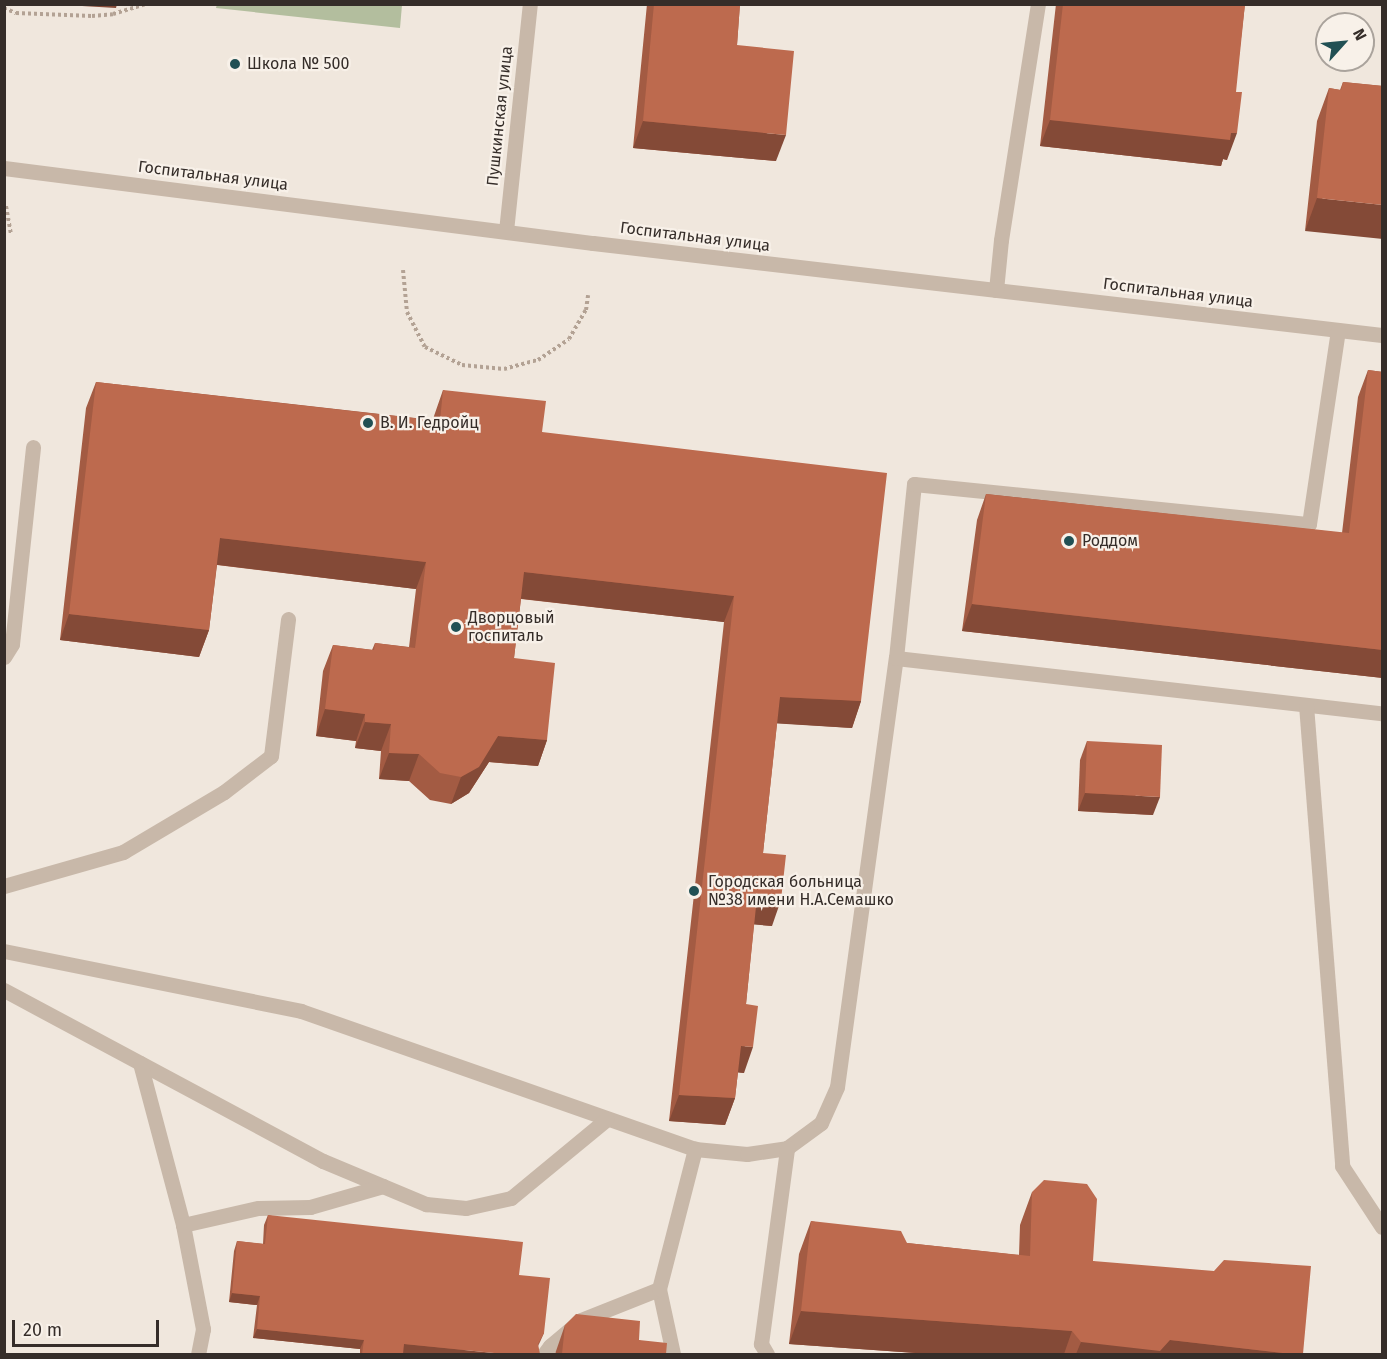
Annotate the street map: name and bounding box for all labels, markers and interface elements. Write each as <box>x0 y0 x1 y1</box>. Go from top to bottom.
north arrow <box>1315 12 1375 72</box>
text: N <box>1349 25 1371 44</box>
street label: Пушкинская улица <box>483 45 517 187</box>
place label: Школа № 500 <box>247 54 349 74</box>
marker: Школа № 500 <box>228 57 242 71</box>
street label: Госпитальная улица <box>137 157 289 195</box>
street label: Госпитальная улица <box>619 218 771 256</box>
street label: Госпитальная улица <box>1102 274 1254 312</box>
place label: В. И. Гедройц <box>380 413 479 433</box>
marker: В. И. Гедройц <box>361 416 375 430</box>
place label: Роддом <box>1082 531 1138 551</box>
marker: Роддом <box>1060 532 1078 550</box>
place label: Дворцовый госпиталь <box>468 608 554 646</box>
marker: Дворцовый госпиталь <box>449 620 463 634</box>
place label: Городская больница №38 имени Н.А.Семашко <box>708 872 894 910</box>
marker: Городская больница №38 имени Н.А.Семашко <box>685 882 703 900</box>
scale bar <box>15 1308 162 1346</box>
text: 20 m <box>23 1319 62 1341</box>

